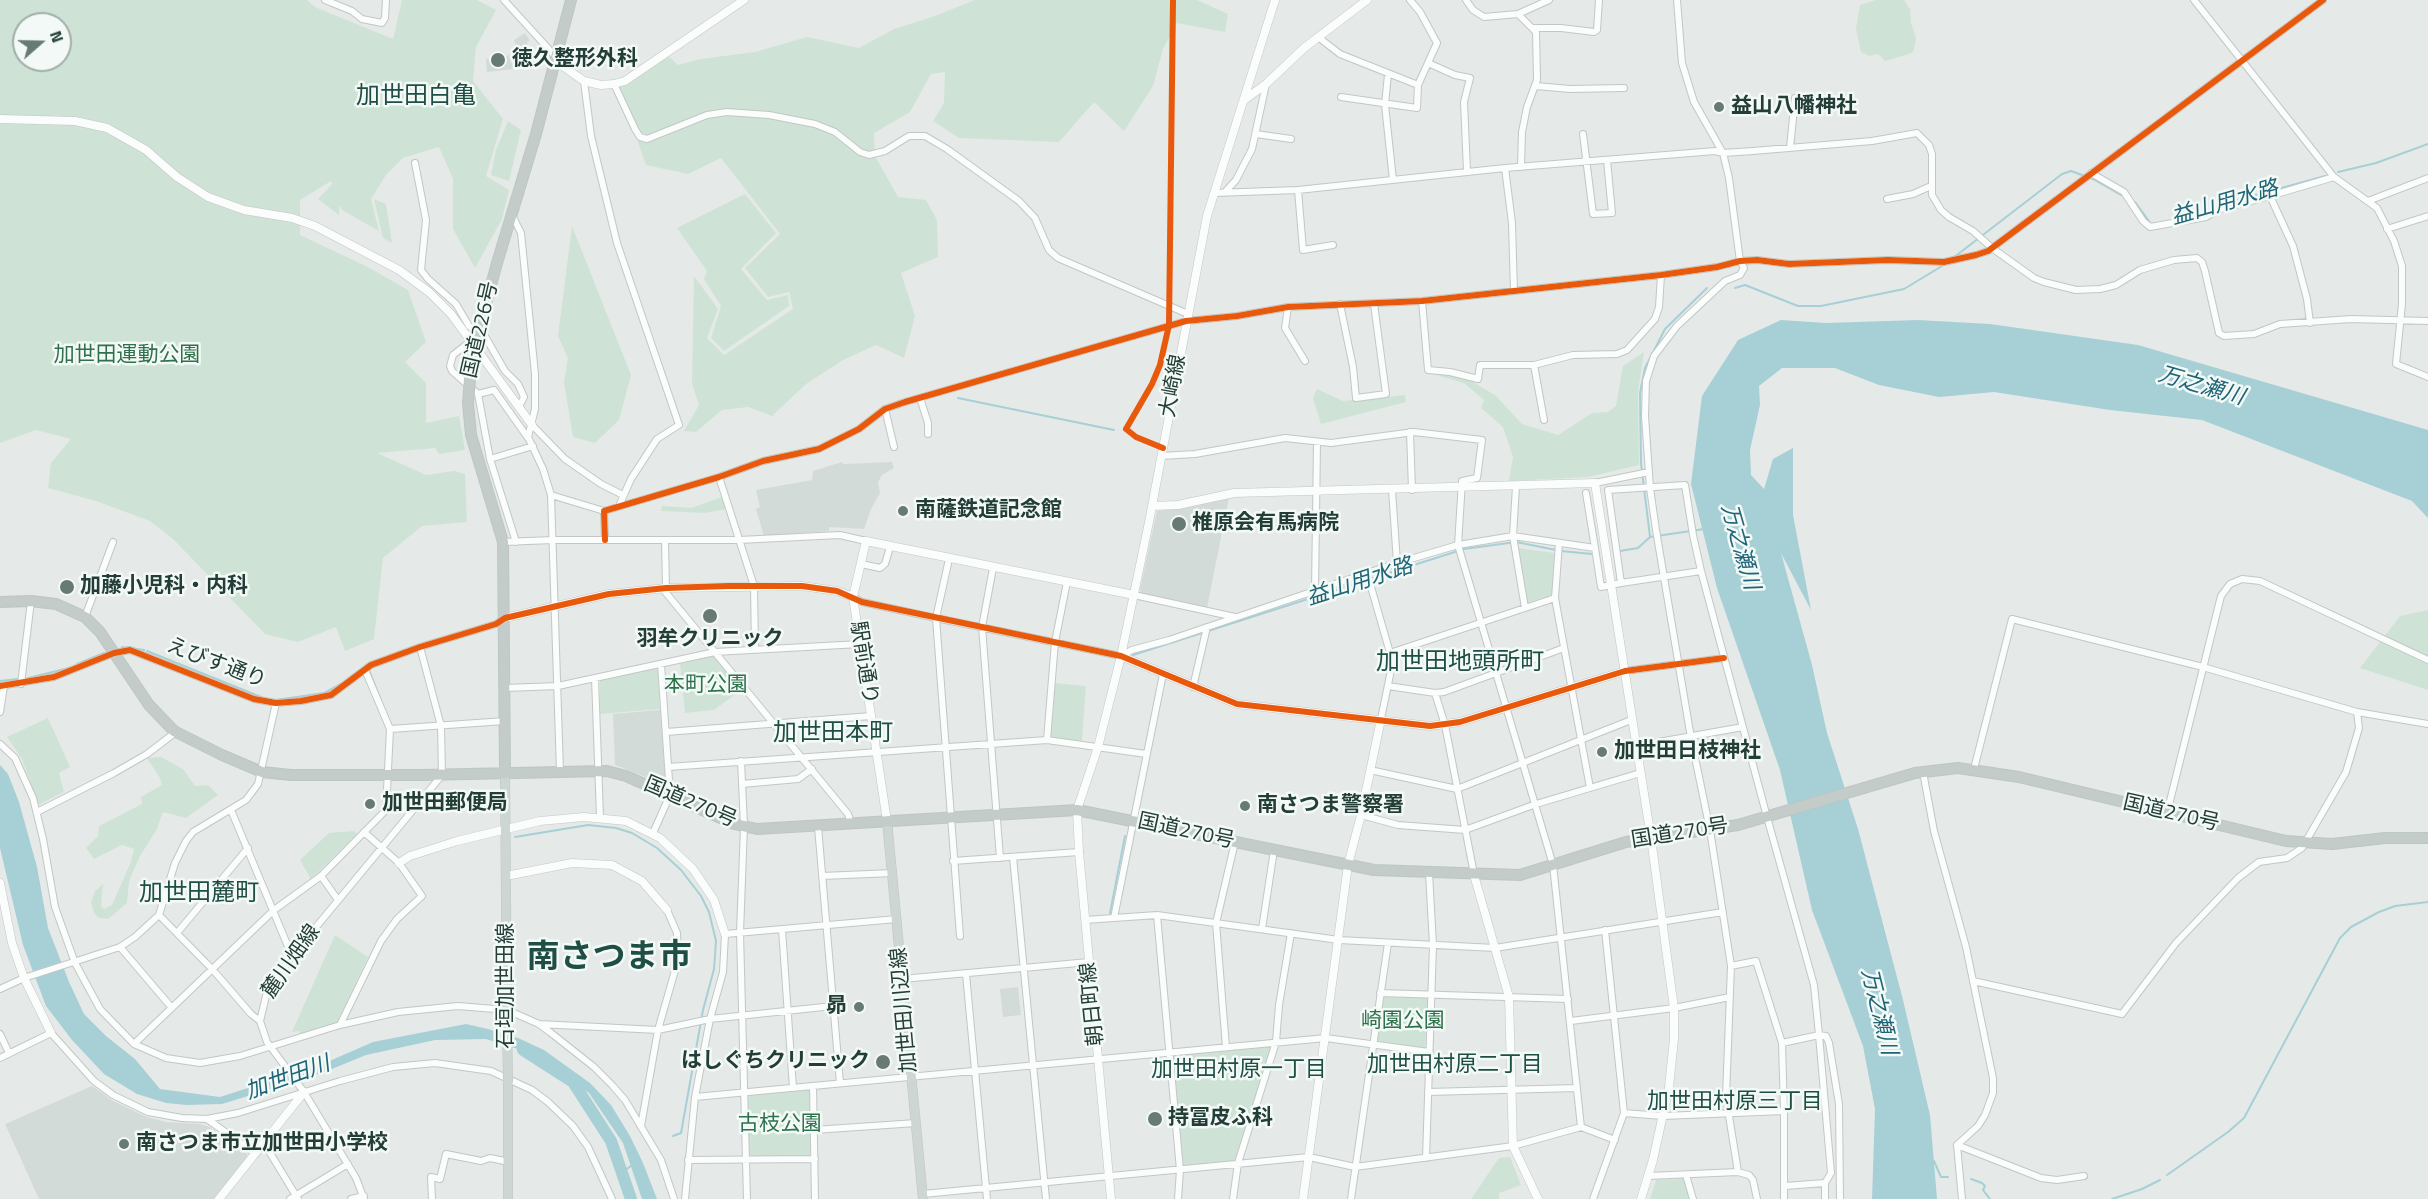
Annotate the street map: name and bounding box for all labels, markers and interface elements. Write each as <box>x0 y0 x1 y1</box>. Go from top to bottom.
north arrow <box>12 12 72 72</box>
text: N <box>44 27 70 46</box>
place label: 徳久整形外科 <box>512 47 638 73</box>
marker: 徳久整形外科 <box>489 51 507 69</box>
district label: 加世田白亀 <box>356 83 476 111</box>
place label: 益山八幡神社 <box>1731 94 1857 120</box>
marker: 益山八幡神社 <box>1712 100 1726 114</box>
water label: 益山用水路 <box>2168 176 2282 232</box>
street label: 国道226号 <box>458 279 504 381</box>
park label: 加世田運動公園 <box>54 343 200 369</box>
street label: 大崎線 <box>1156 353 1192 419</box>
water label: 万之瀬川 <box>2155 362 2247 412</box>
place label: 南薩鉄道記念館 <box>915 498 1062 524</box>
water label: 万之瀬川 <box>1714 501 1764 593</box>
marker: 南薩鉄道記念館 <box>896 504 910 518</box>
place label: 椎原会有馬病院 <box>1192 511 1339 537</box>
marker: 椎原会有馬病院 <box>1170 515 1188 533</box>
water label: 益山用水路 <box>1304 553 1416 613</box>
place label: 加藤小児科・内科 <box>80 574 248 600</box>
marker: 加藤小児科・内科 <box>58 578 76 596</box>
marker: 羽牟クリニック <box>701 607 719 625</box>
street label: 駅前通り <box>844 620 882 706</box>
place label: 羽牟クリニック <box>637 627 783 653</box>
street label: えびす通り <box>162 633 270 695</box>
district label: 加世田地頭所町 <box>1376 649 1544 677</box>
park label: 本町公園 <box>664 673 748 699</box>
district label: 加世田本町 <box>773 720 893 748</box>
place label: 加世田日枝神社 <box>1614 739 1761 765</box>
marker: 加世田日枝神社 <box>1595 745 1609 759</box>
street label: 国道270号 <box>640 772 740 834</box>
place label: 加世田郵便局 <box>382 791 508 817</box>
street label: 国道270号 <box>2120 791 2222 837</box>
place label: 南さつま警察署 <box>1257 793 1404 819</box>
marker: 加世田郵便局 <box>363 797 377 811</box>
marker: 南さつま警察署 <box>1238 799 1252 813</box>
street label: 国道270号 <box>1135 809 1237 855</box>
street label: 国道270号 <box>1629 814 1731 854</box>
district label: 加世田麓町 <box>139 880 259 908</box>
street label: 麓川畑線 <box>258 920 326 1004</box>
street label: 石垣加世田線 <box>494 923 520 1049</box>
district label: 南さつま市 <box>527 939 691 979</box>
street label: 加世田川辺線 <box>887 946 923 1074</box>
street label: 朝日町線 <box>1076 961 1110 1047</box>
water label: 万之瀬川 <box>1855 966 1901 1058</box>
place label: 昴 <box>826 994 847 1020</box>
marker: 昴 <box>852 1000 866 1014</box>
park label: 崎園公園 <box>1361 1009 1445 1035</box>
place label: はしぐちクリニック <box>681 1049 870 1075</box>
water label: 加世田川 <box>242 1052 334 1106</box>
marker: はしぐちクリニック <box>874 1053 892 1071</box>
district label: 加世田村原二丁目 <box>1367 1053 1543 1079</box>
district label: 加世田村原一丁目 <box>1151 1058 1327 1084</box>
district label: 加世田村原三丁目 <box>1647 1090 1823 1116</box>
place label: 持冨皮ふ科 <box>1168 1106 1273 1132</box>
marker: 持冨皮ふ科 <box>1146 1110 1164 1128</box>
park label: 古枝公園 <box>738 1112 822 1138</box>
place label: 南さつま市立加世田小学校 <box>136 1131 388 1157</box>
marker: 南さつま市立加世田小学校 <box>117 1137 131 1151</box>

